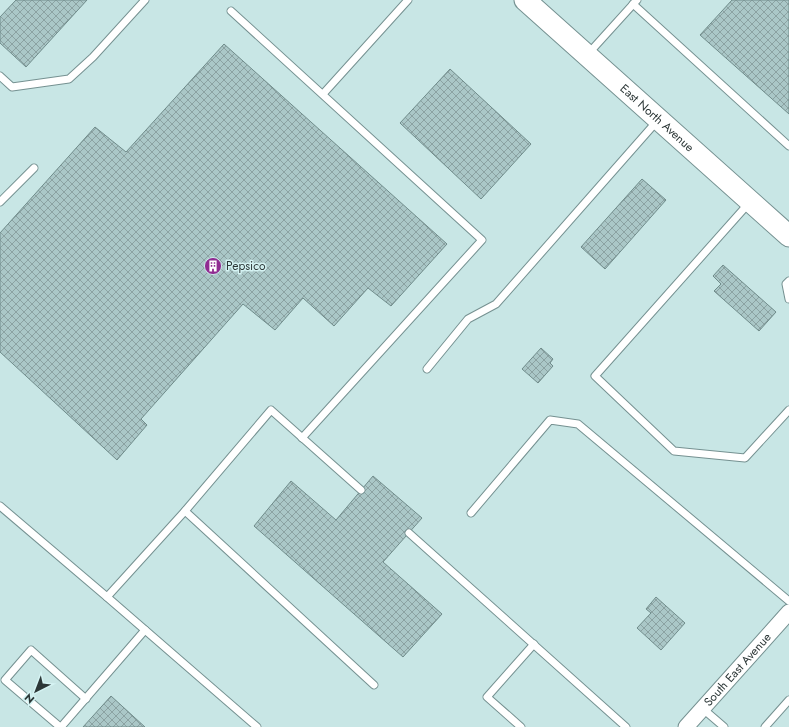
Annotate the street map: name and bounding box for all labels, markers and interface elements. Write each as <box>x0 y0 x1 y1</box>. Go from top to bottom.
street label: East North Avenue <box>616 80 698 156</box>
building icon: Pepsico <box>203 256 223 276</box>
place label: Pepsico <box>226 257 266 275</box>
street label: South East Avenue <box>699 629 775 710</box>
north arrow <box>16 671 56 711</box>
text: N <box>21 690 38 707</box>

